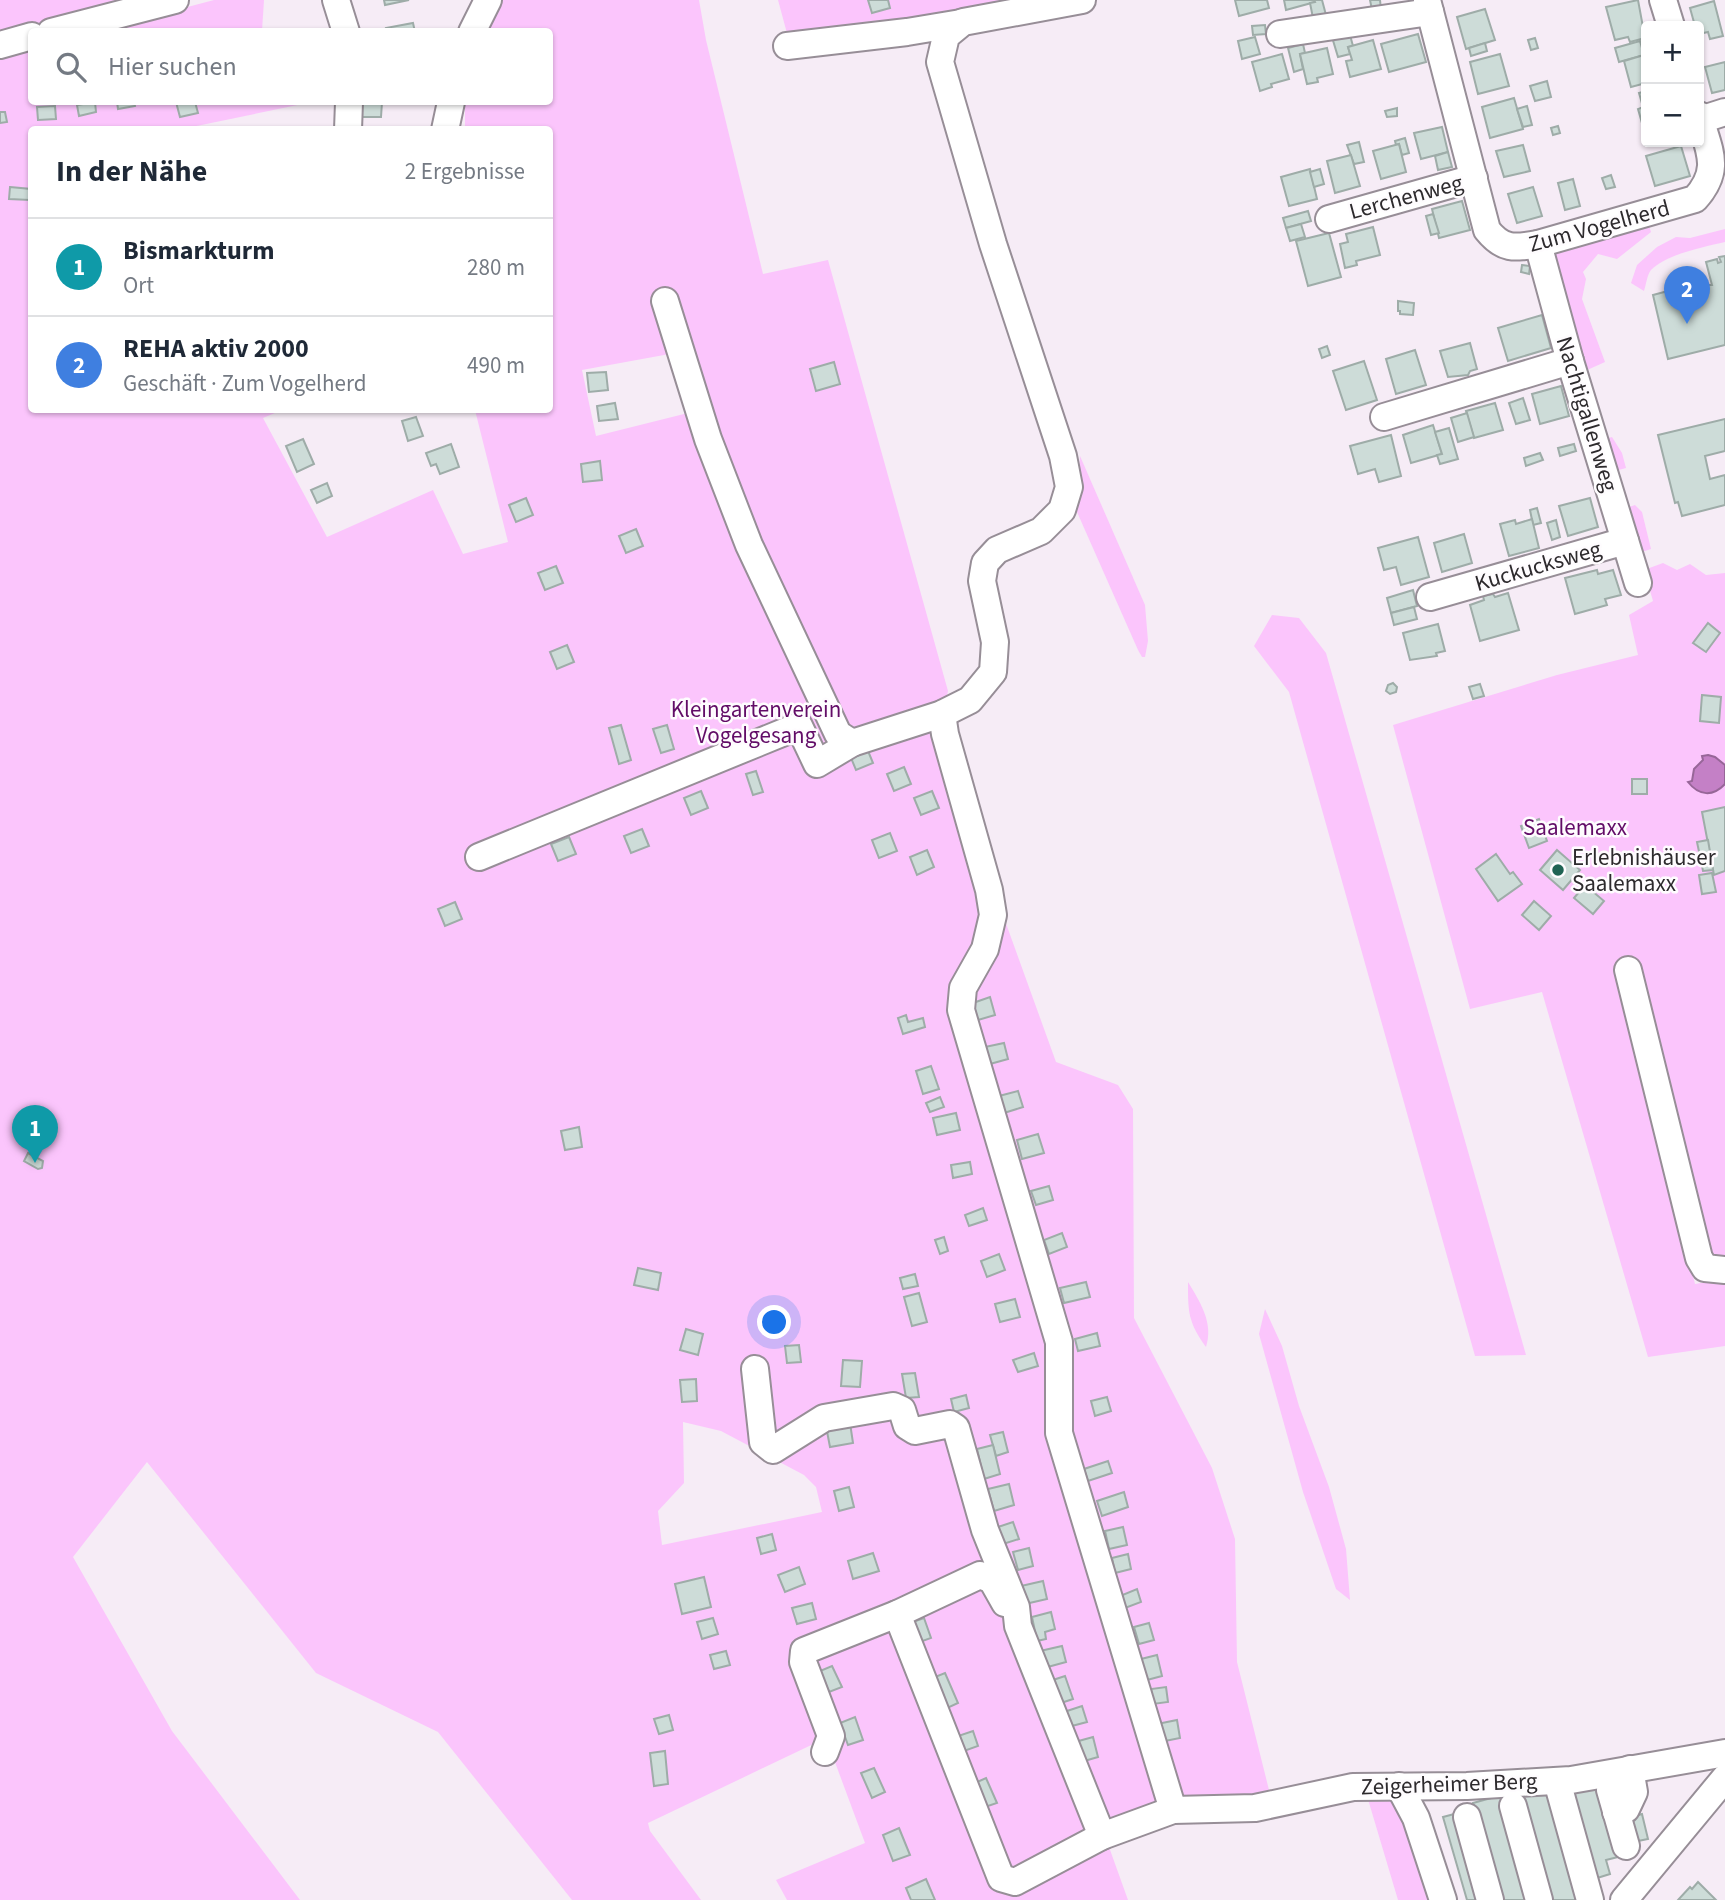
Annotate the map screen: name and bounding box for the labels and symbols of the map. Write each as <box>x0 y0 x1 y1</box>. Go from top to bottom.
street label: Lerchenweg <box>1346 166 1467 228</box>
street label: Zum Vogelherd <box>1525 191 1673 261</box>
pin: 2 <box>1664 266 1710 324</box>
street label: Nachtigallenweg <box>1548 332 1626 496</box>
street label: Kuckucksweg <box>1471 532 1606 600</box>
park label: Kleingartenverein Vogelgesang <box>671 693 841 752</box>
park label: Saalemaxx <box>1523 811 1627 844</box>
place label: Erlebnishäuser Saalemaxx <box>1572 841 1717 900</box>
marker: Erlebnishäuser Saalemaxx <box>1550 862 1566 878</box>
pin: 1 <box>12 1105 58 1163</box>
your location <box>757 1305 791 1339</box>
street label: Zeigerheimer Berg <box>1360 1764 1538 1804</box>

